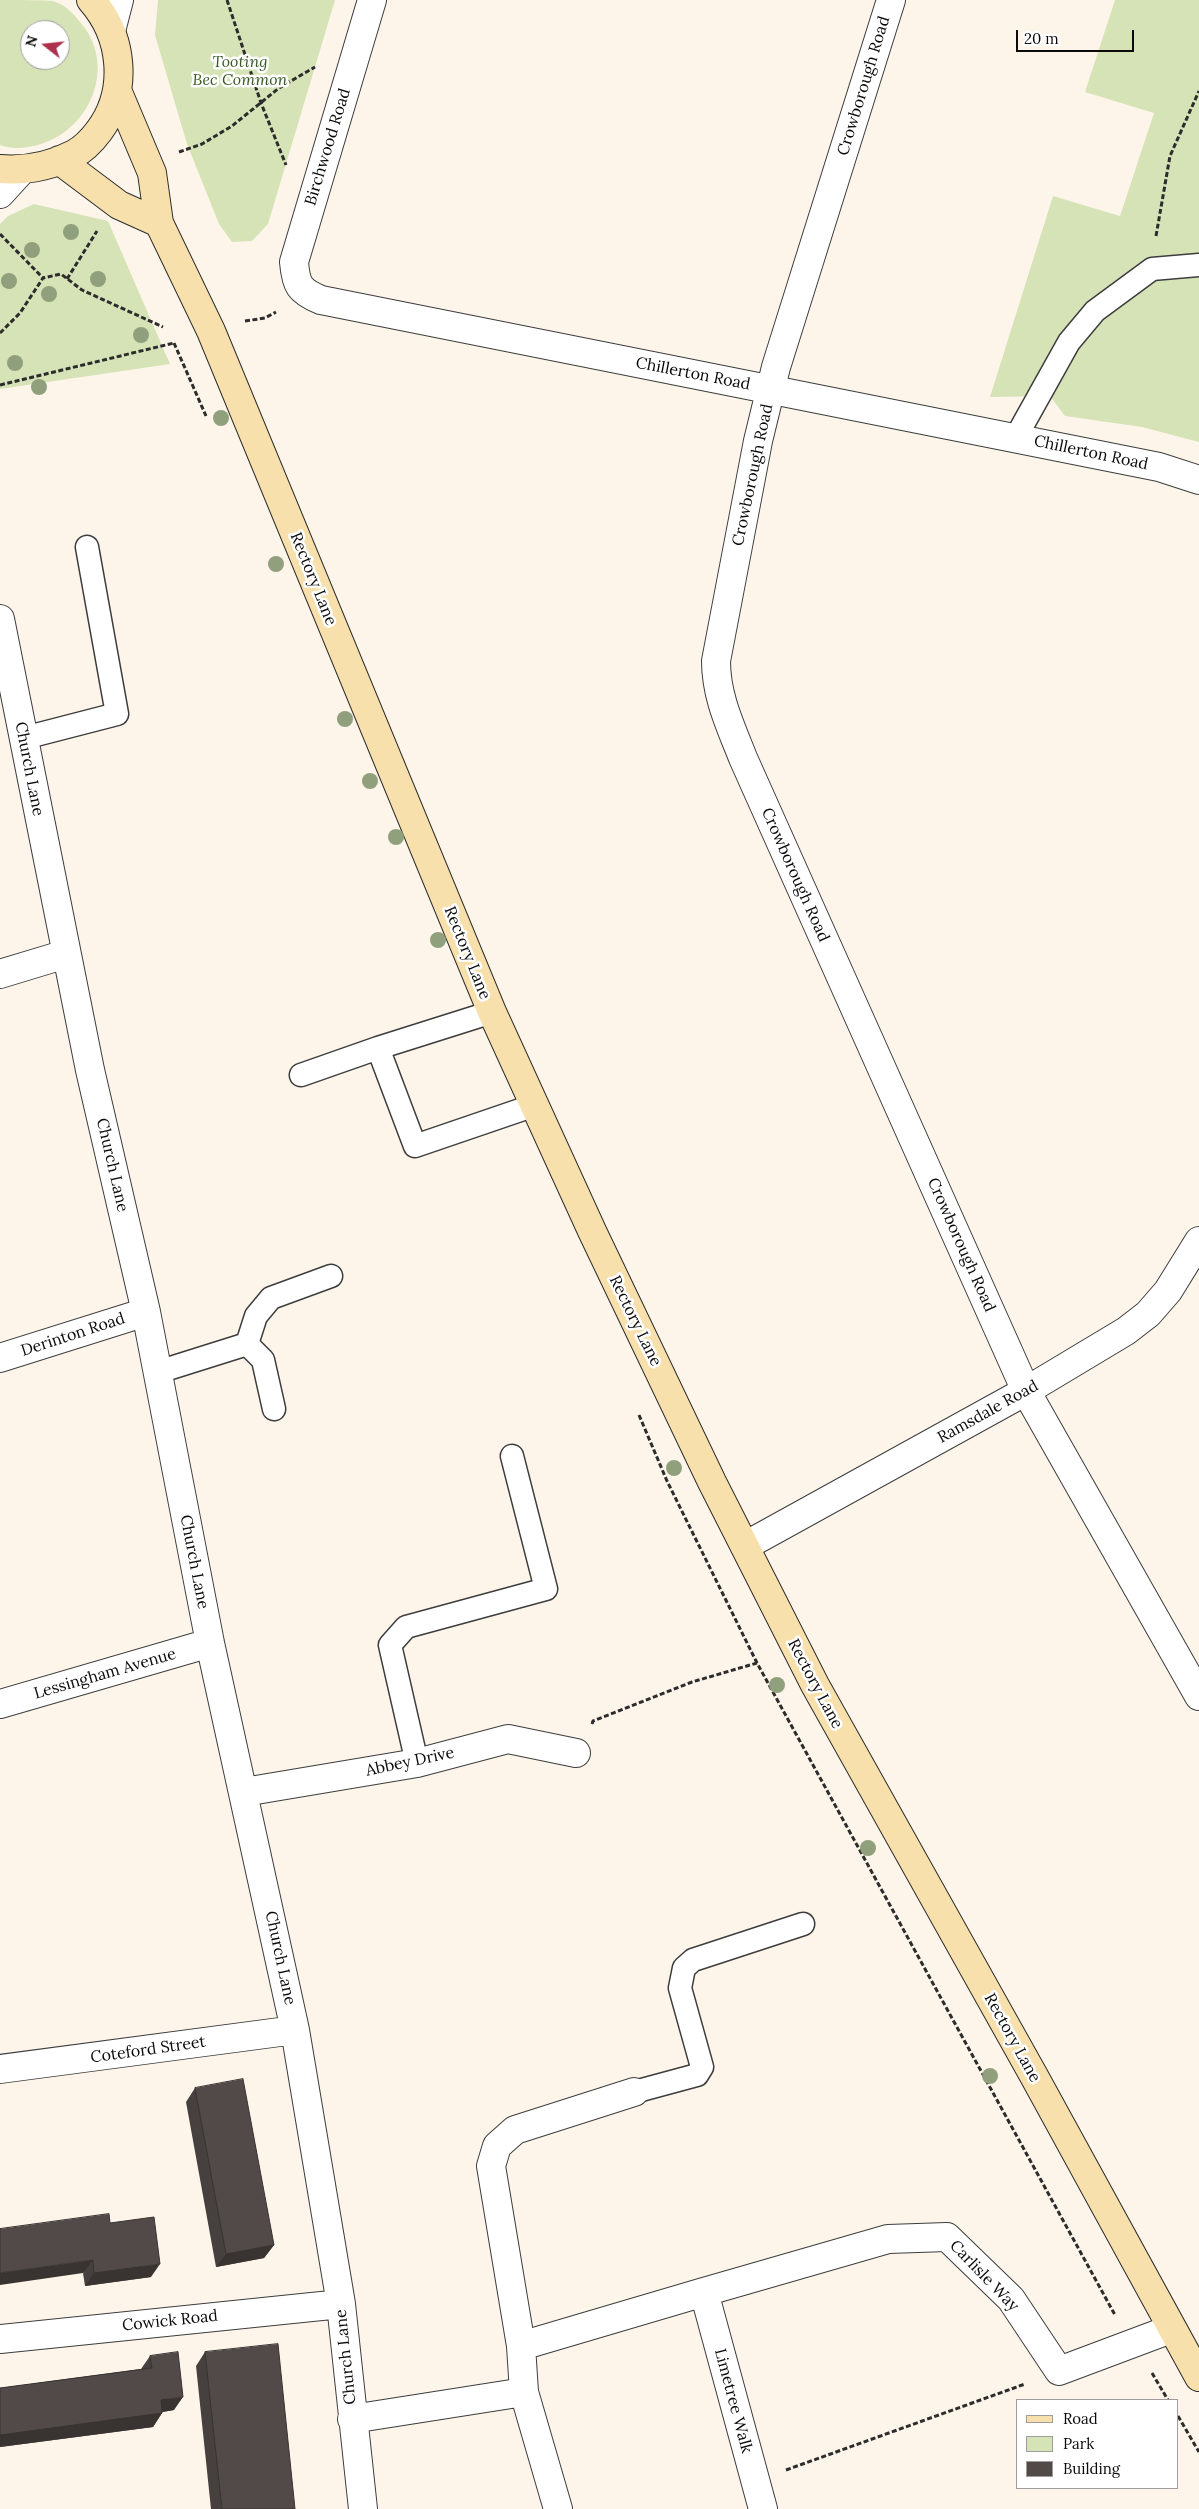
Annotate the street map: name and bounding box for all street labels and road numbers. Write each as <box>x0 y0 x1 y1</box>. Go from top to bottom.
street label: Crowborough Road <box>834 14 894 158</box>
street label: Birchwood Road <box>301 86 355 208</box>
street label: Chillerton Road <box>634 353 752 395</box>
street label: Crowborough Road <box>729 402 777 548</box>
street label: Chillerton Road <box>1032 432 1150 474</box>
street label: Rectory Lane <box>286 530 340 628</box>
street label: Church Lane <box>10 720 48 818</box>
street label: Crowborough Road <box>757 805 833 945</box>
street label: Rectory Lane <box>440 904 494 1002</box>
street label: Church Lane <box>92 1116 132 1214</box>
street label: Crowborough Road <box>923 1175 999 1315</box>
street label: Rectory Lane <box>605 1272 665 1370</box>
street label: Derinton Road <box>19 1309 127 1361</box>
street label: Ramsdale Road <box>934 1376 1042 1448</box>
street label: Church Lane <box>175 1513 213 1611</box>
street label: Rectory Lane <box>783 1636 847 1732</box>
street label: Lessingham Avenue <box>32 1645 178 1703</box>
street label: Abbey Drive <box>364 1743 456 1781</box>
street label: Church Lane <box>261 1909 299 2007</box>
street label: Rectory Lane <box>980 1990 1044 2086</box>
street label: Coteford Street <box>89 2032 207 2068</box>
street label: Carlisle Way <box>945 2236 1023 2316</box>
street label: Cowick Road <box>121 2306 219 2336</box>
street label: Church Lane <box>331 2308 361 2406</box>
street label: Limetree Walk <box>710 2347 756 2455</box>

